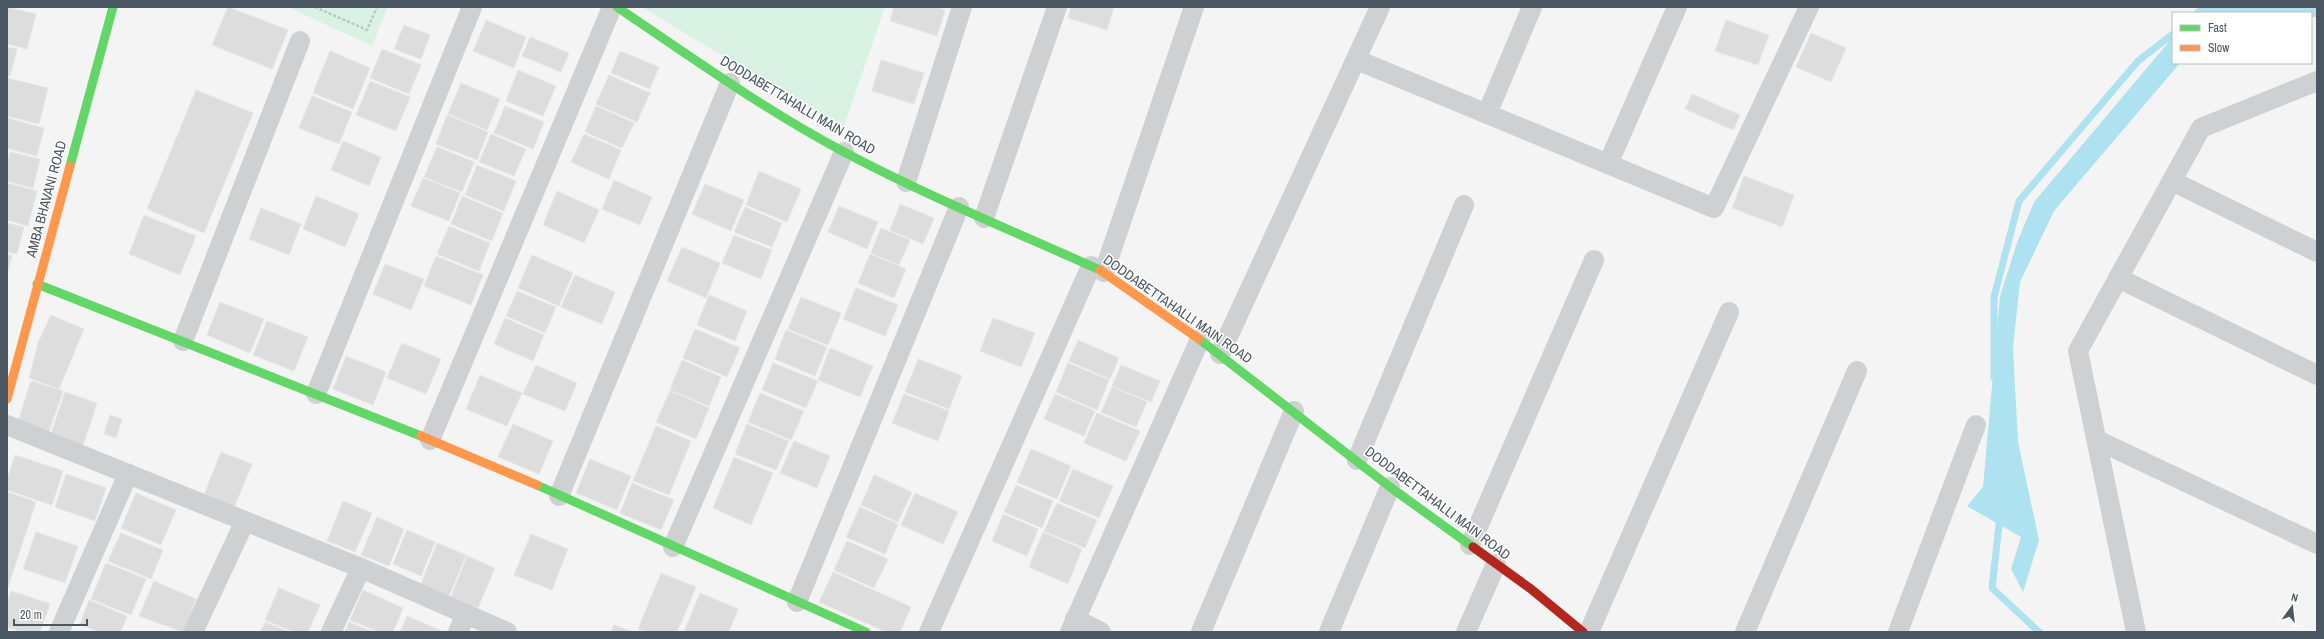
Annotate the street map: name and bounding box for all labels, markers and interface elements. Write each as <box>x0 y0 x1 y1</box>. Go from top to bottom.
legend <box>2172 12 2312 64</box>
text: Fast <box>2208 20 2227 36</box>
text: Slow <box>2208 40 2230 56</box>
street label: DODDABETTAHALLI MAIN ROAD <box>717 52 879 158</box>
street label: AMBA BHAVANI ROAD <box>21 139 70 260</box>
street label: DODDABETTAHALLI MAIN ROAD <box>1100 251 1256 367</box>
street label: DODDABETTAHALLI MAIN ROAD <box>1362 442 1514 564</box>
north arrow <box>2272 587 2312 627</box>
text: N <box>2290 590 2300 605</box>
scale bar <box>14 601 87 627</box>
text: 20 m <box>20 607 42 623</box>

